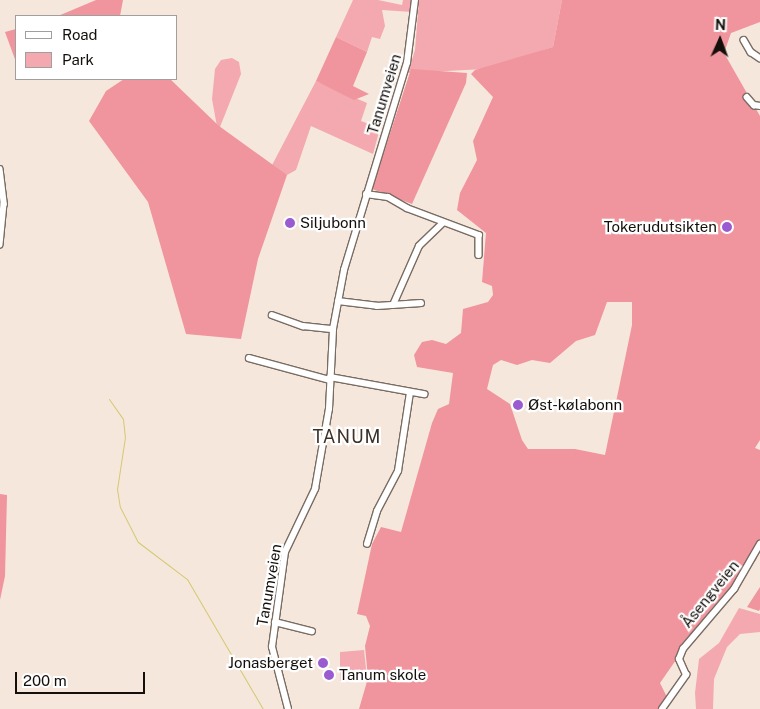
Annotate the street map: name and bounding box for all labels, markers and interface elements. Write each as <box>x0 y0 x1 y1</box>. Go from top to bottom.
legend <box>15 15 178 80</box>
north arrow <box>695 15 745 65</box>
text: N <box>715 17 726 33</box>
text: Road <box>62 26 98 43</box>
text: Park <box>62 51 94 68</box>
street label: Tanumveien <box>363 52 405 136</box>
place label: Siljubonn <box>300 214 366 232</box>
marker: Siljubonn <box>284 217 296 229</box>
place label: Tokerudutsikten <box>604 218 717 236</box>
marker: Tokerudutsikten <box>721 221 733 233</box>
place label: Øst-kølabonn <box>528 396 622 414</box>
marker: Øst-kølabonn <box>512 399 524 411</box>
district label: TANUM <box>312 426 382 448</box>
street label: Tanumveien <box>253 542 285 628</box>
street label: Åsengveien <box>677 557 743 631</box>
place label: Jonasberget <box>228 654 313 672</box>
marker: Jonasberget <box>317 657 329 669</box>
scale bar <box>18 662 148 694</box>
place label: Tanum skole <box>339 666 426 684</box>
marker: Tanum skole <box>323 669 335 681</box>
text: 200 m <box>23 672 67 689</box>

